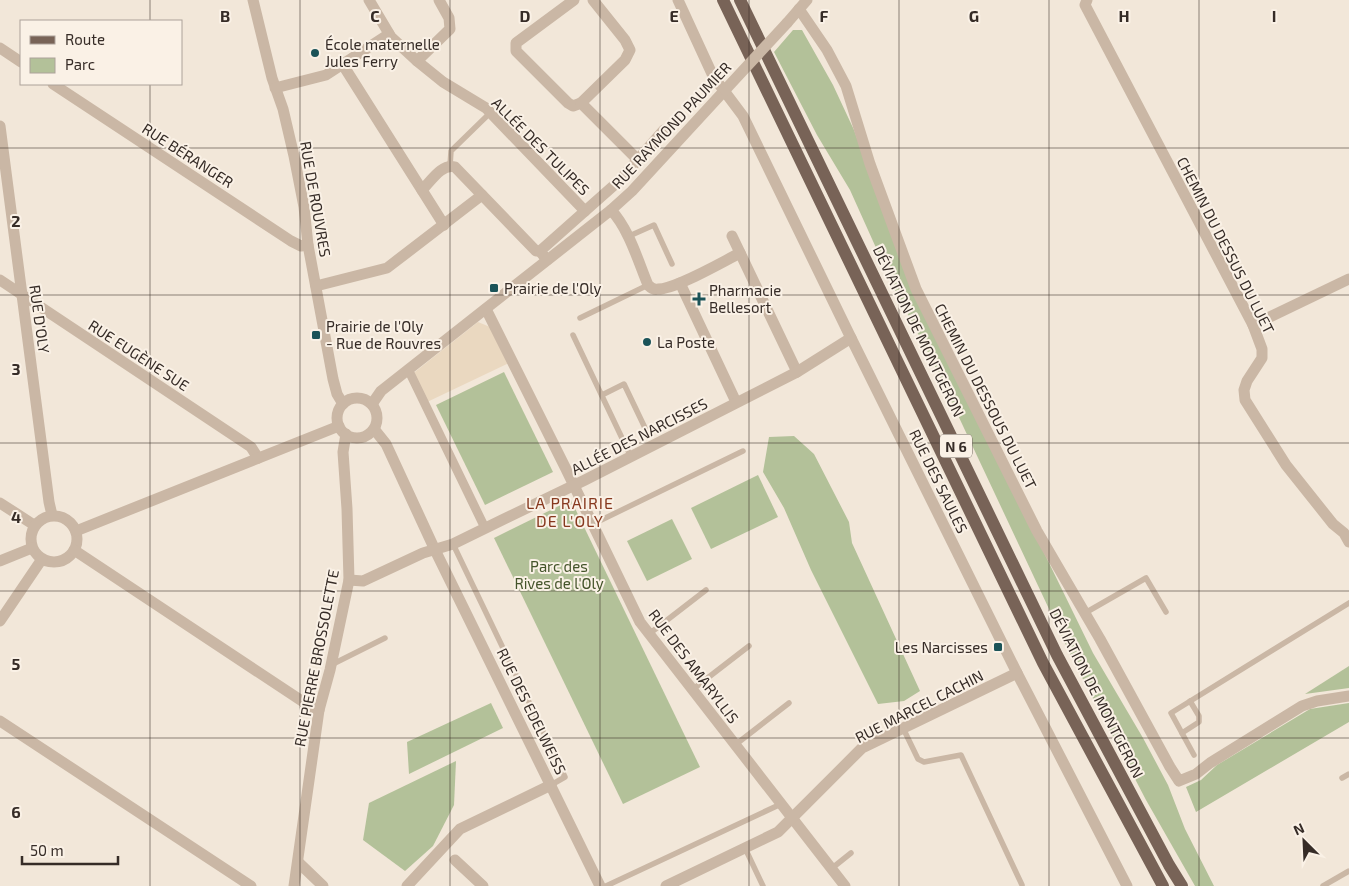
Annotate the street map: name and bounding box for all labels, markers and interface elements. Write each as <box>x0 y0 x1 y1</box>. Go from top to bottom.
text: B <box>220 6 230 25</box>
text: C <box>370 6 380 25</box>
text: D <box>520 6 531 25</box>
text: E <box>669 6 679 25</box>
text: F <box>820 6 829 25</box>
text: G <box>969 6 979 25</box>
text: H <box>1118 6 1130 25</box>
text: I <box>1272 6 1276 25</box>
legend <box>20 20 182 85</box>
text: Route <box>65 30 105 48</box>
place label: École maternelle Jules Ferry <box>325 35 440 70</box>
marker: École maternelle Jules Ferry <box>309 47 321 59</box>
text: Parc <box>65 55 95 73</box>
street label: RUE RAYMOND PAUMIER <box>608 58 734 192</box>
street label: ALLÉE DES TULIPES <box>488 93 594 199</box>
street label: RUE BÉRANGER <box>139 119 237 191</box>
street label: RUE DE ROUVRES <box>297 140 335 258</box>
street label: CHEMIN DU DESSUS DU LUET <box>1173 154 1279 337</box>
text: 2 <box>11 211 21 230</box>
street label: DÉVIATION DE MONTGERON <box>870 243 968 419</box>
place label: Prairie de l'Oly <box>504 279 601 297</box>
place label: Pharmacie Bellesort <box>709 281 781 316</box>
marker: Prairie de l'Oly <box>488 282 500 294</box>
street label: RUE D'OLY <box>26 284 54 355</box>
marker: Pharmacie Bellesort <box>693 293 705 305</box>
street label: CHEMIN DU DESSOUS DU LUET <box>931 300 1041 492</box>
street label: RUE EUGÈNE SUE <box>85 316 193 394</box>
place label: Prairie de l'Oly - Rue de Rouvres <box>326 317 441 352</box>
marker: Prairie de l'Oly - Rue de Rouvres <box>310 329 322 341</box>
place label: La Poste <box>657 333 715 351</box>
marker: La Poste <box>641 336 653 348</box>
text: 3 <box>11 359 21 378</box>
street label: ALLÉE DES NARCISSES <box>568 394 710 478</box>
street label: RUE DES SAULES <box>906 426 972 536</box>
road number: N 6 <box>940 434 972 458</box>
district label: LA PRAIRIE DE L'OLY <box>526 493 614 530</box>
text: 4 <box>11 507 21 526</box>
park label: Parc des Rives de l'Oly <box>514 557 604 592</box>
street label: RUE PIERRE BROSSOLETTE <box>290 568 342 748</box>
street label: RUE DES AMARYLLIS <box>645 605 743 727</box>
street label: DÉVIATION DE MONTGERON <box>1046 605 1148 781</box>
place label: Les Narcisses <box>895 638 988 656</box>
marker: Les Narcisses <box>992 641 1004 653</box>
street label: RUE DES EDELWEISS <box>494 645 570 777</box>
text: 5 <box>12 654 21 673</box>
street label: RUE MARCEL CACHIN <box>852 666 986 746</box>
text: 6 <box>11 802 21 821</box>
north arrow <box>1279 816 1329 866</box>
text: N <box>1290 819 1307 838</box>
scale bar <box>22 834 119 866</box>
text: 50 m <box>30 841 64 859</box>

